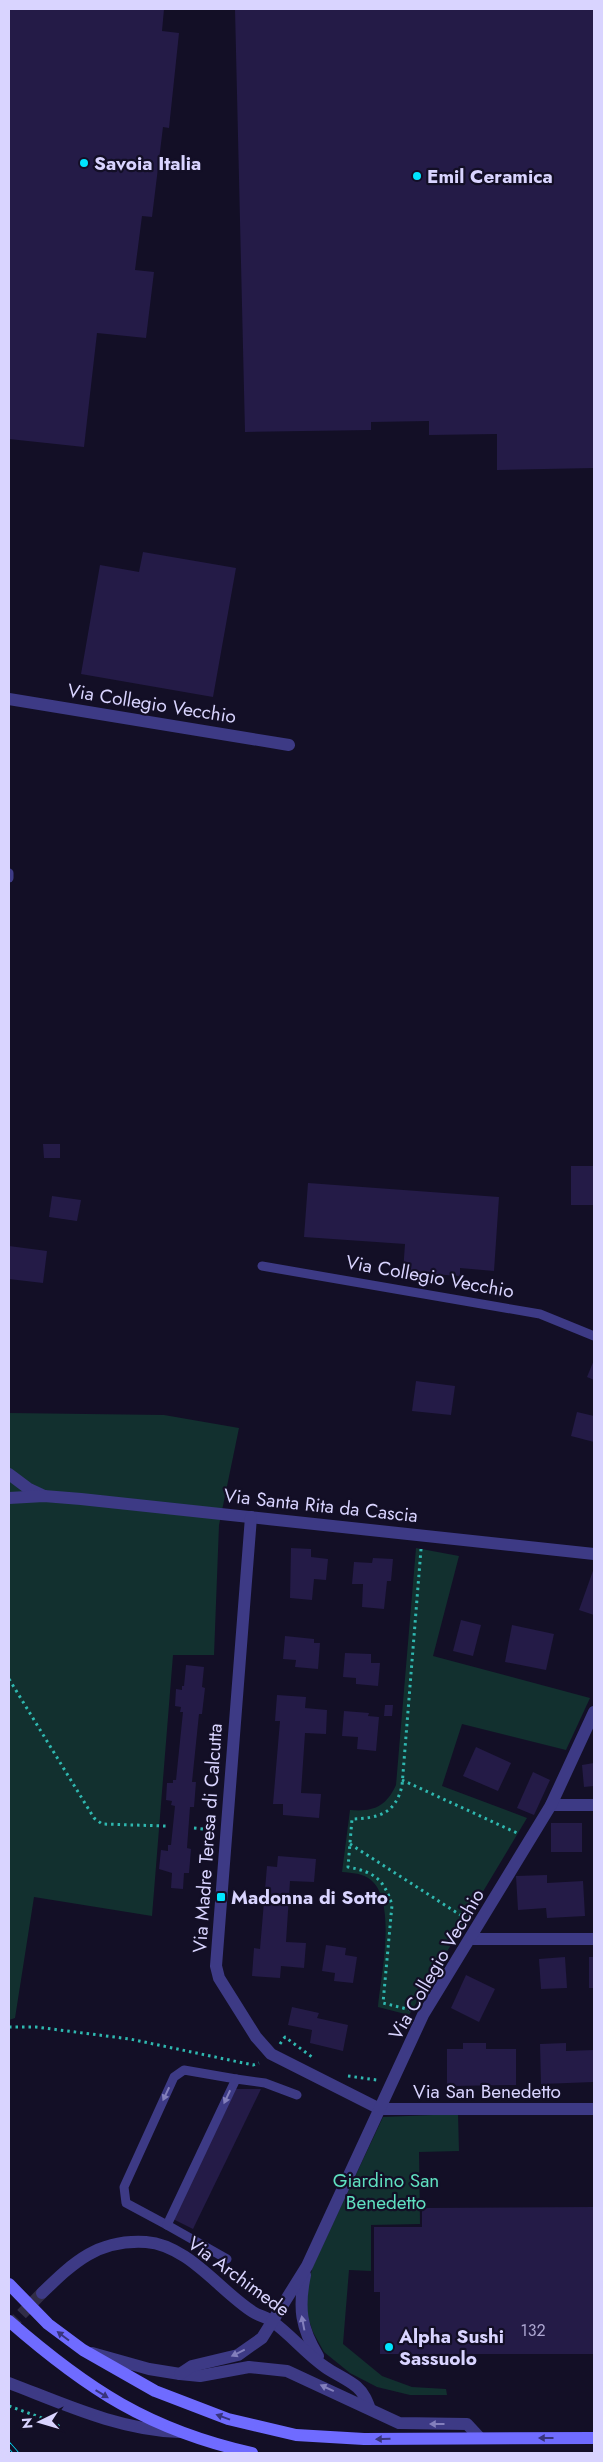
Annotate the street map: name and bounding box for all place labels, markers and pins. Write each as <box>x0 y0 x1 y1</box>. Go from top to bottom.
place label: Savoia Italia <box>94 150 201 177</box>
marker: Savoia Italia <box>78 157 90 169</box>
place label: Emil Ceramica <box>427 163 553 190</box>
marker: Emil Ceramica <box>411 170 423 182</box>
place label: Madonna di Sotto <box>231 1884 388 1911</box>
marker: Madonna di Sotto <box>215 1891 227 1903</box>
place label: Alpha Sushi Sassuolo <box>398 2323 504 2372</box>
marker: Alpha Sushi Sassuolo <box>383 2341 395 2353</box>

